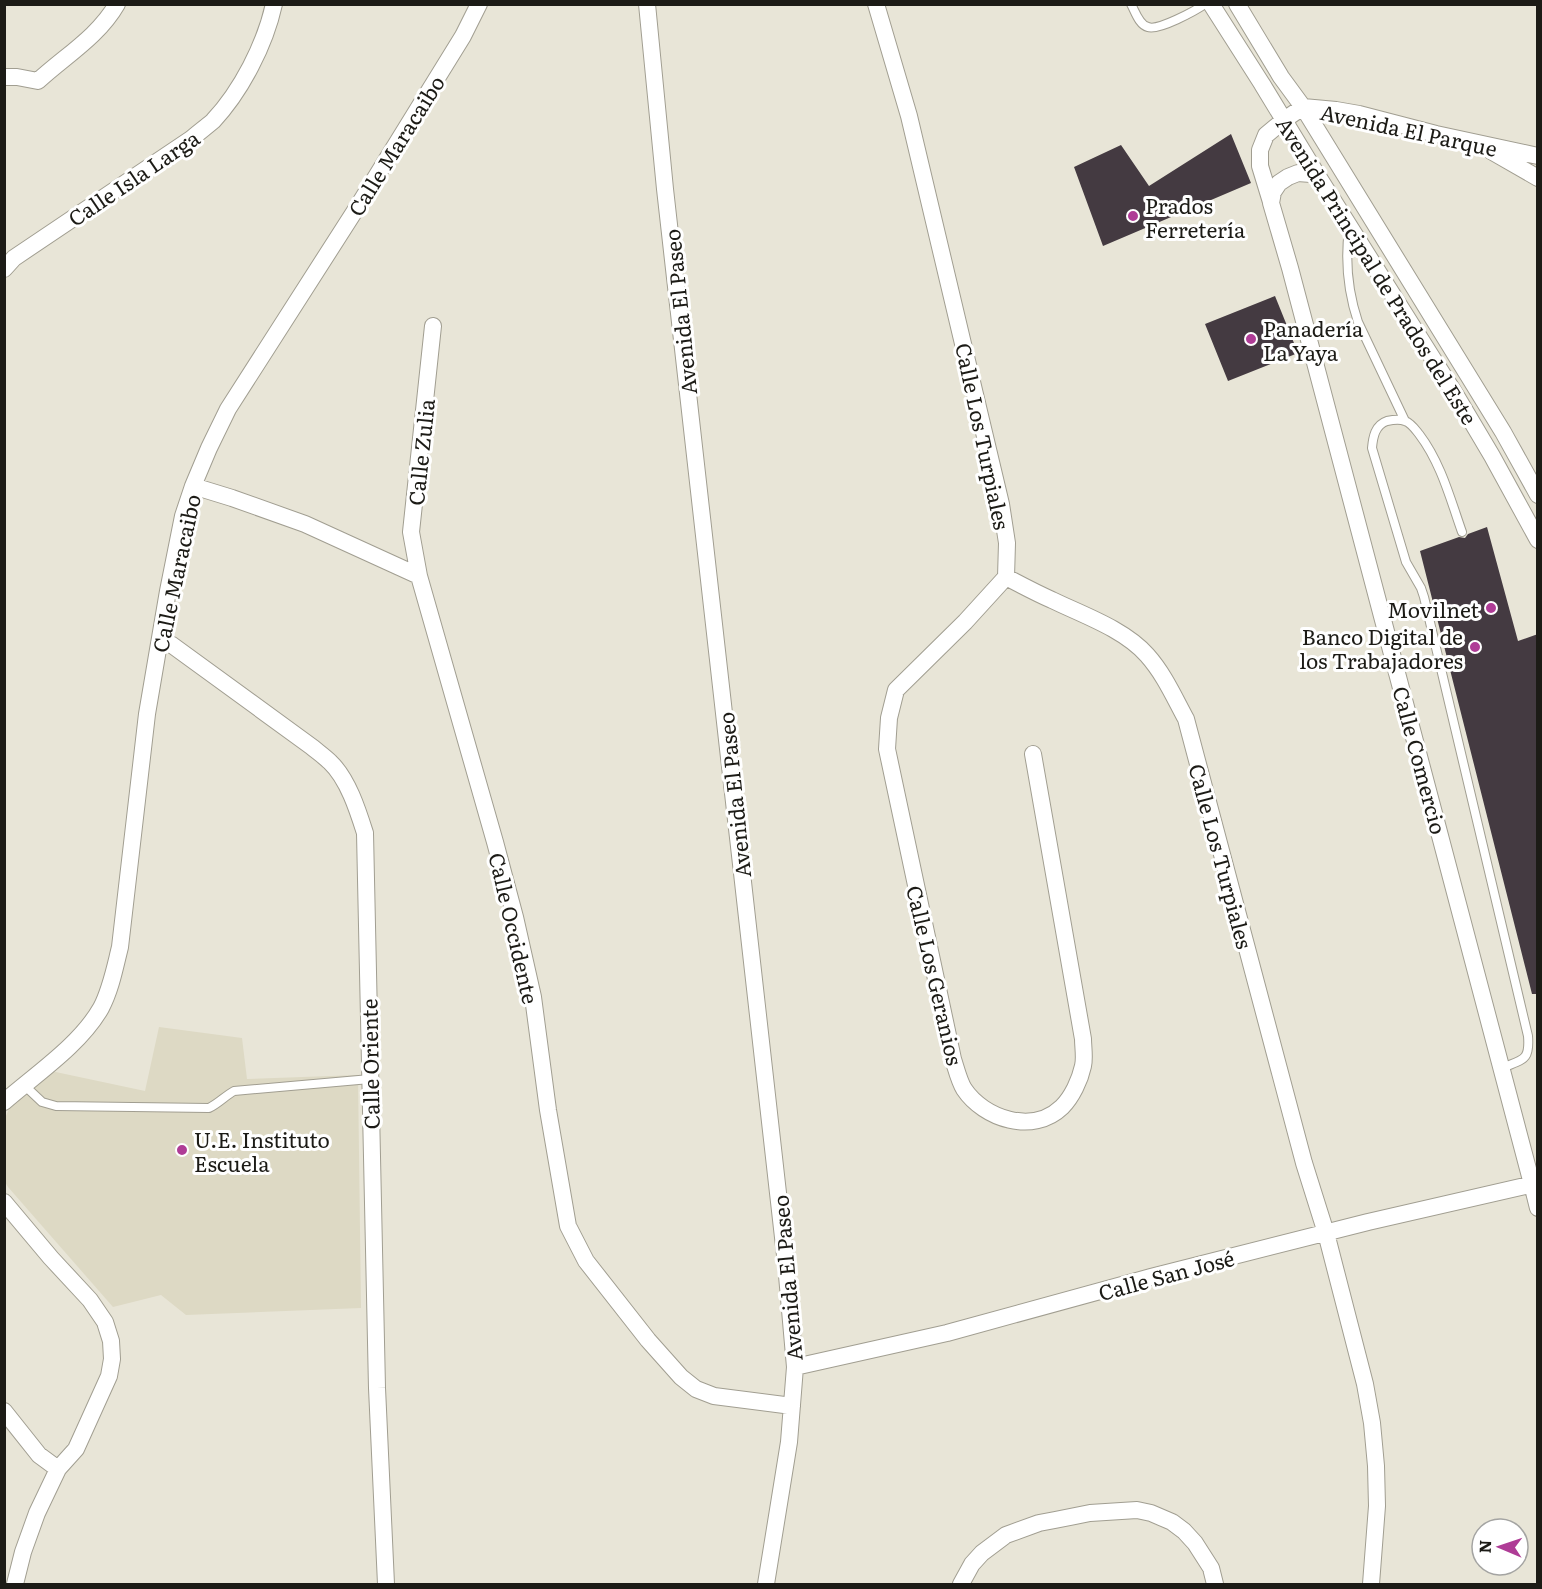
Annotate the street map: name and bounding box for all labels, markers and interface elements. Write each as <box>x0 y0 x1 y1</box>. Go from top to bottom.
street label: Calle Maracaibo <box>339 68 451 222</box>
street label: Avenida El Parque <box>1318 95 1500 163</box>
street label: Avenida Principal de Prados del Este <box>1270 110 1486 430</box>
street label: Calle Isla Larga <box>61 121 205 233</box>
place label: Prados Ferretería <box>1145 189 1246 244</box>
marker: Prados Ferretería <box>1126 209 1140 223</box>
street label: Avenida El Paseo <box>655 228 703 396</box>
place label: Panadería La Yaya <box>1263 312 1364 367</box>
marker: Panadería La Yaya <box>1244 332 1258 346</box>
street label: Calle Los Turpiales <box>949 340 1019 532</box>
street label: Calle Zulia <box>399 397 441 507</box>
street label: Calle Maracaibo <box>143 491 207 655</box>
place label: Movilnet <box>1387 593 1480 624</box>
marker: Movilnet <box>1484 601 1498 615</box>
place label: Banco Digital de los Trabajadores <box>1299 620 1463 675</box>
marker: Banco Digital de los Trabajadores <box>1468 640 1482 654</box>
street label: Calle Comercio <box>1386 683 1456 837</box>
street label: Avenida El Paseo <box>709 711 757 879</box>
street label: Calle Los Turpiales <box>1182 760 1262 952</box>
street label: Calle Occidente <box>483 849 547 1007</box>
street label: Calle Los Geranios <box>900 882 972 1068</box>
street label: Calle Oriente <box>352 998 386 1130</box>
place label: U.E. Instituto Escuela <box>194 1123 330 1178</box>
marker: U.E. Instituto Escuela <box>175 1143 189 1157</box>
street label: Avenida El Paseo <box>763 1194 809 1362</box>
street label: Calle San José <box>1095 1241 1238 1307</box>
north arrow <box>1470 1517 1530 1577</box>
text: N <box>1472 1539 1496 1554</box>

